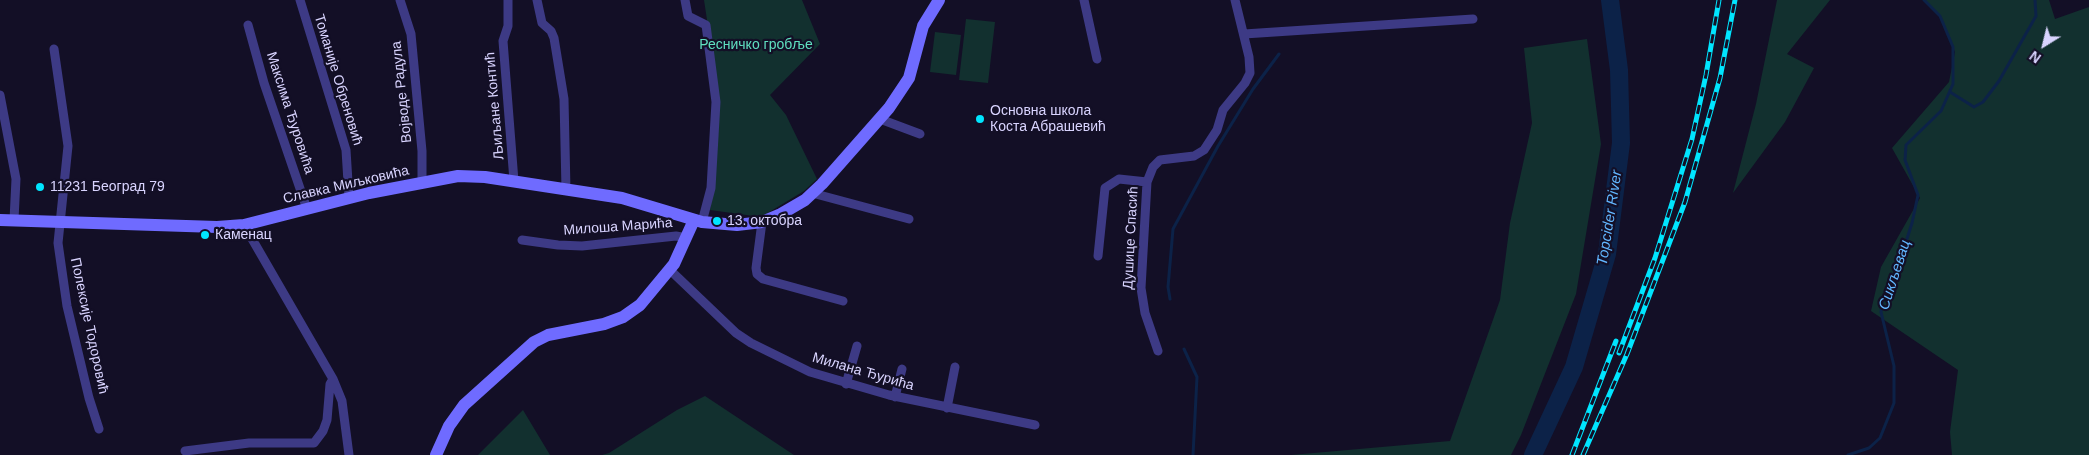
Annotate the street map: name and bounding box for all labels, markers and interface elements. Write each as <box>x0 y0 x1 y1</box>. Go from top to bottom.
street label: Томаније Обреновић <box>310 12 366 148</box>
north arrow <box>2019 20 2069 70</box>
park label: Ресничко гробље <box>699 37 813 53</box>
street label: Војводе Радула <box>388 40 416 144</box>
text: N <box>2026 48 2044 67</box>
street label: Максима Ђуровића <box>262 50 318 176</box>
street label: Љиљане Контић <box>482 51 508 161</box>
place label: Основна школа Коста Абрашевић <box>990 103 1106 136</box>
marker: Основна школа Коста Абрашевић <box>974 113 986 125</box>
street label: Славка Миљковића <box>281 162 411 208</box>
water label: Topcider River <box>1594 169 1626 267</box>
place label: 11231 Београд 79 <box>50 179 165 195</box>
marker: 11231 Београд 79 <box>34 181 46 193</box>
street label: Душице Спасић <box>1120 186 1142 290</box>
place label: 13. октобра <box>727 213 802 229</box>
street label: Милоша Марића <box>563 215 673 239</box>
marker: 13. октобра <box>711 215 723 227</box>
place label: Каменац <box>215 227 272 243</box>
marker: Каменац <box>199 229 211 241</box>
water label: Сикљевац <box>1875 238 1915 312</box>
street label: Полексије Тодоровић <box>66 256 112 396</box>
street label: Милана Ђурића <box>810 349 916 395</box>

